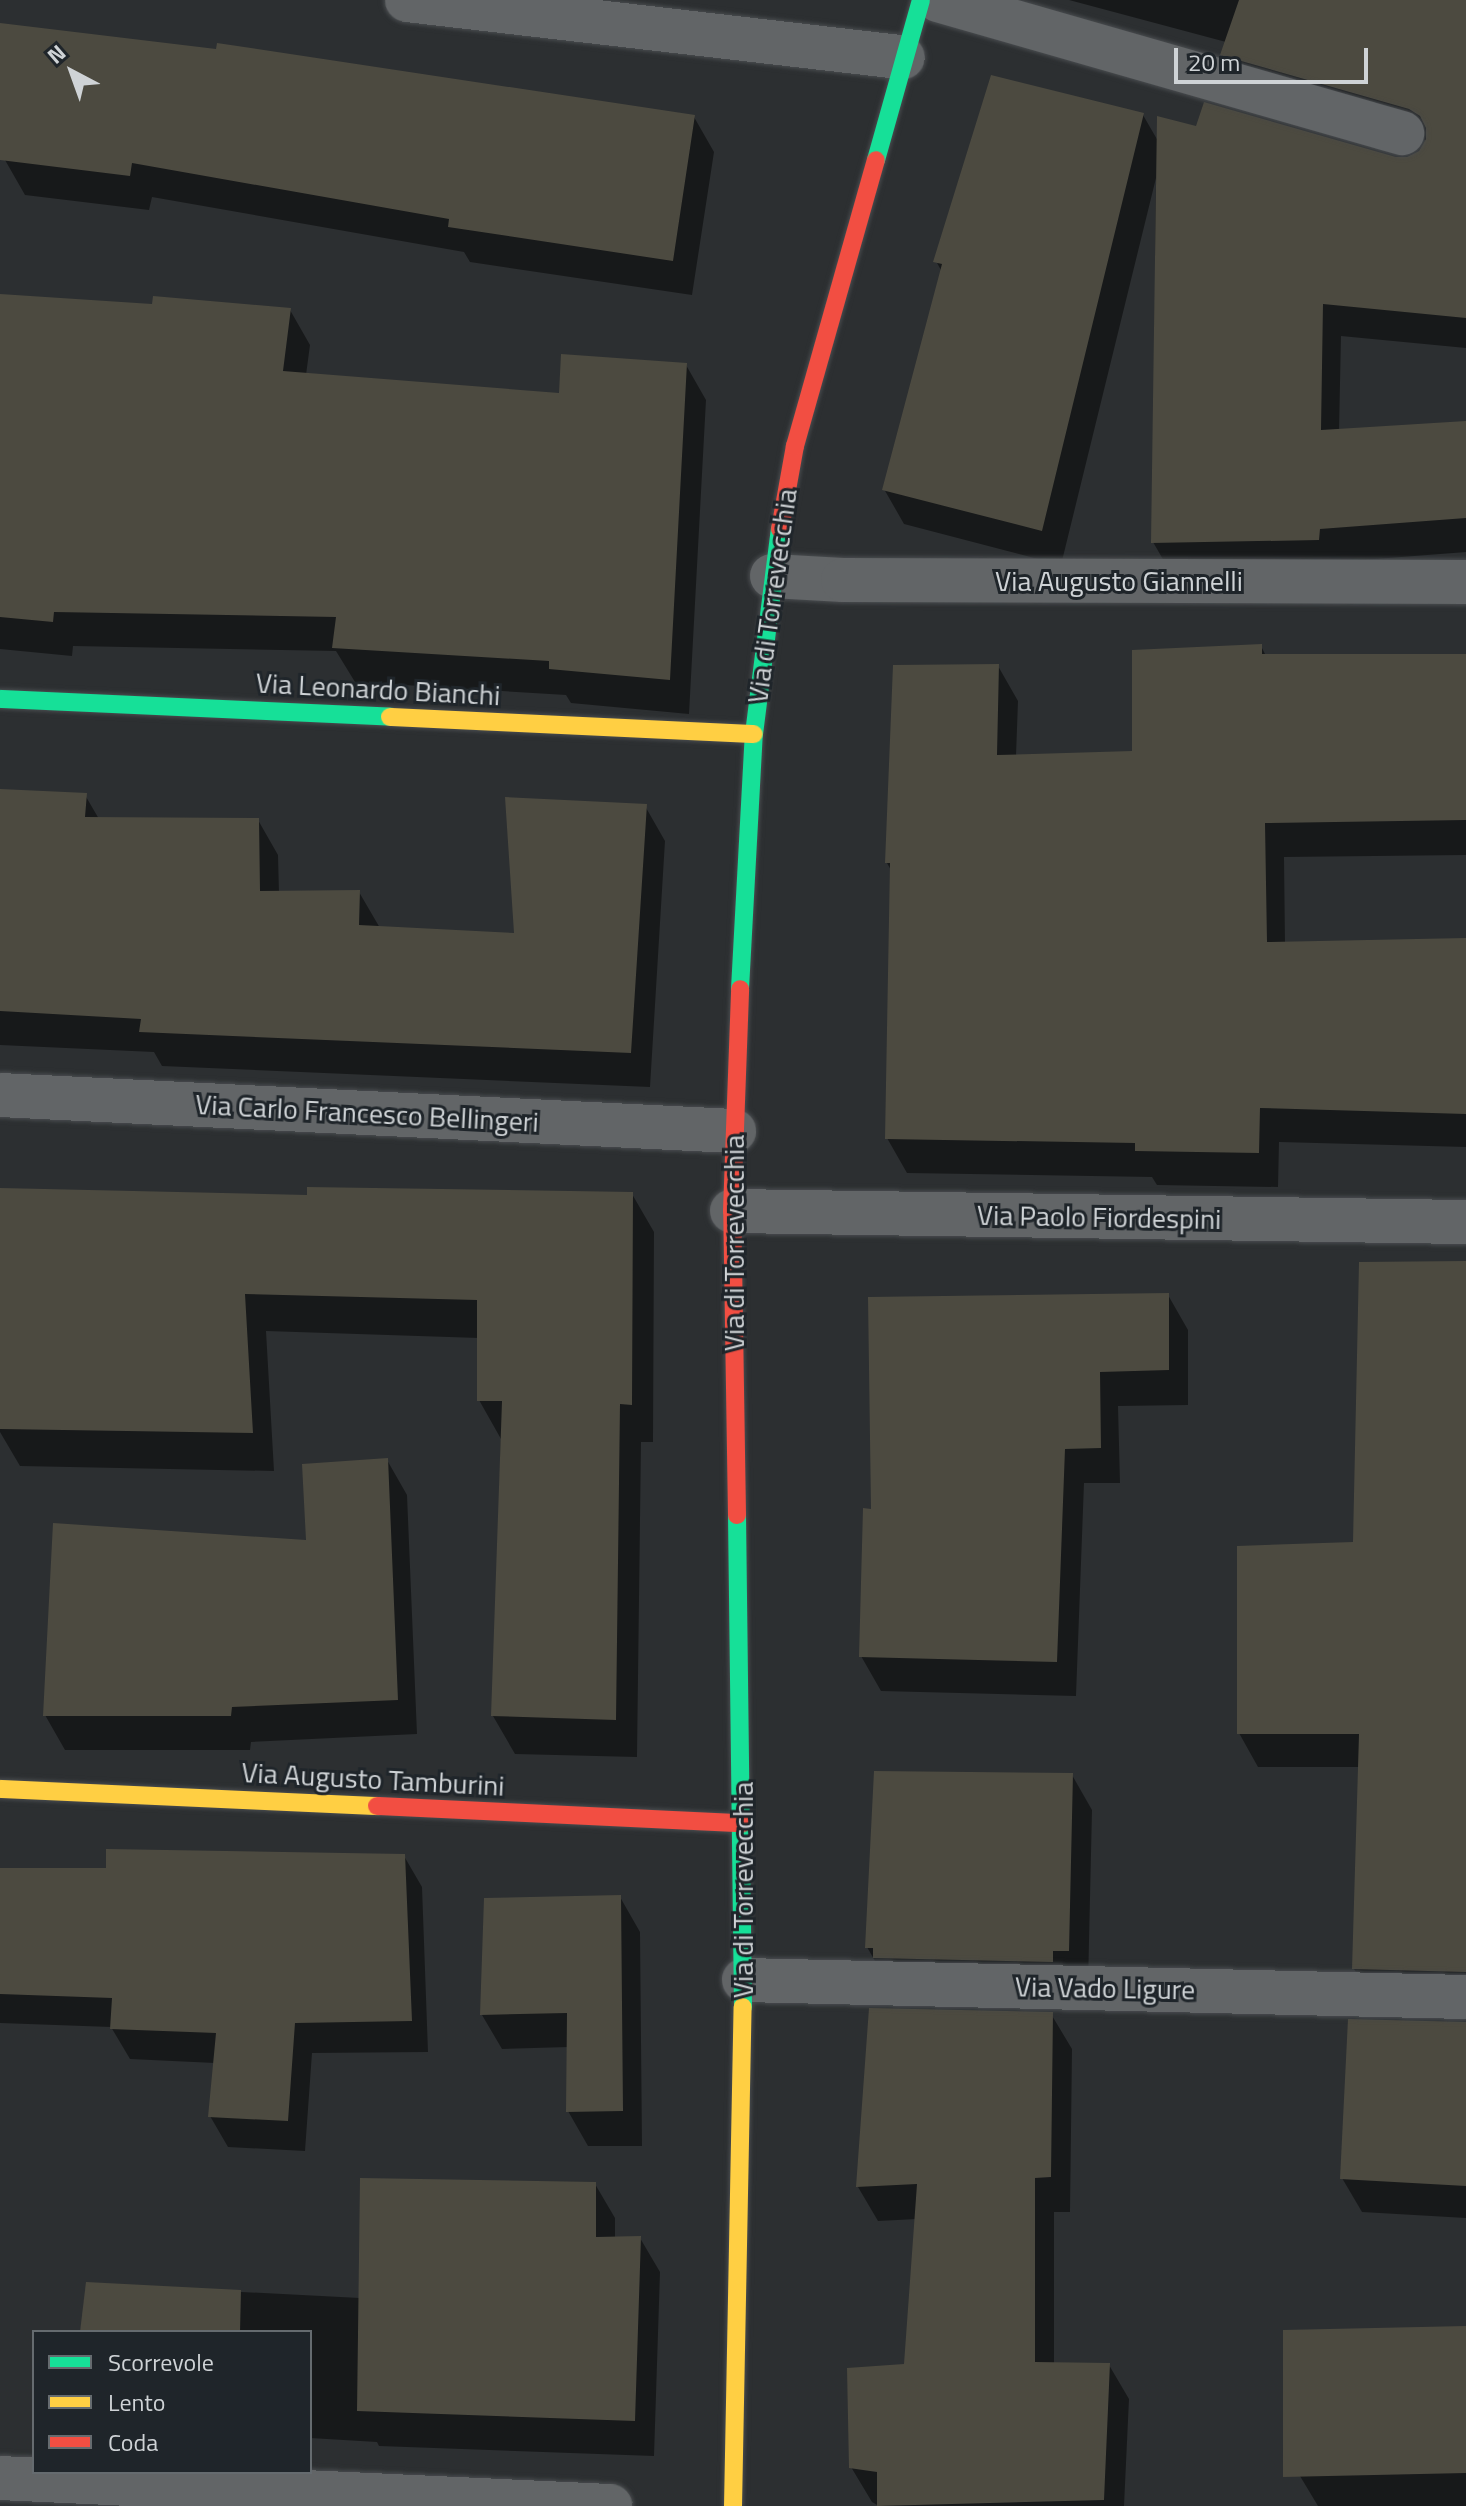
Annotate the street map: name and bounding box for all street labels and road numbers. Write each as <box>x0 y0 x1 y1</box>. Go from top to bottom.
street label: Via di Torrevecchia <box>740 486 804 706</box>
street label: Via Augusto Giannelli <box>995 564 1243 598</box>
street label: Via Leonardo Bianchi <box>255 666 501 712</box>
street label: Via Carlo Francesco Bellingeri <box>194 1087 540 1139</box>
street label: Via di Torrevecchia <box>717 1135 751 1351</box>
street label: Via Paolo Fiordespini <box>977 1198 1221 1236</box>
street label: Via Augusto Tamburini <box>241 1755 505 1803</box>
street label: Via di Torrevecchia <box>726 1782 760 1998</box>
street label: Via Vado Ligure <box>1015 1970 1195 2006</box>

